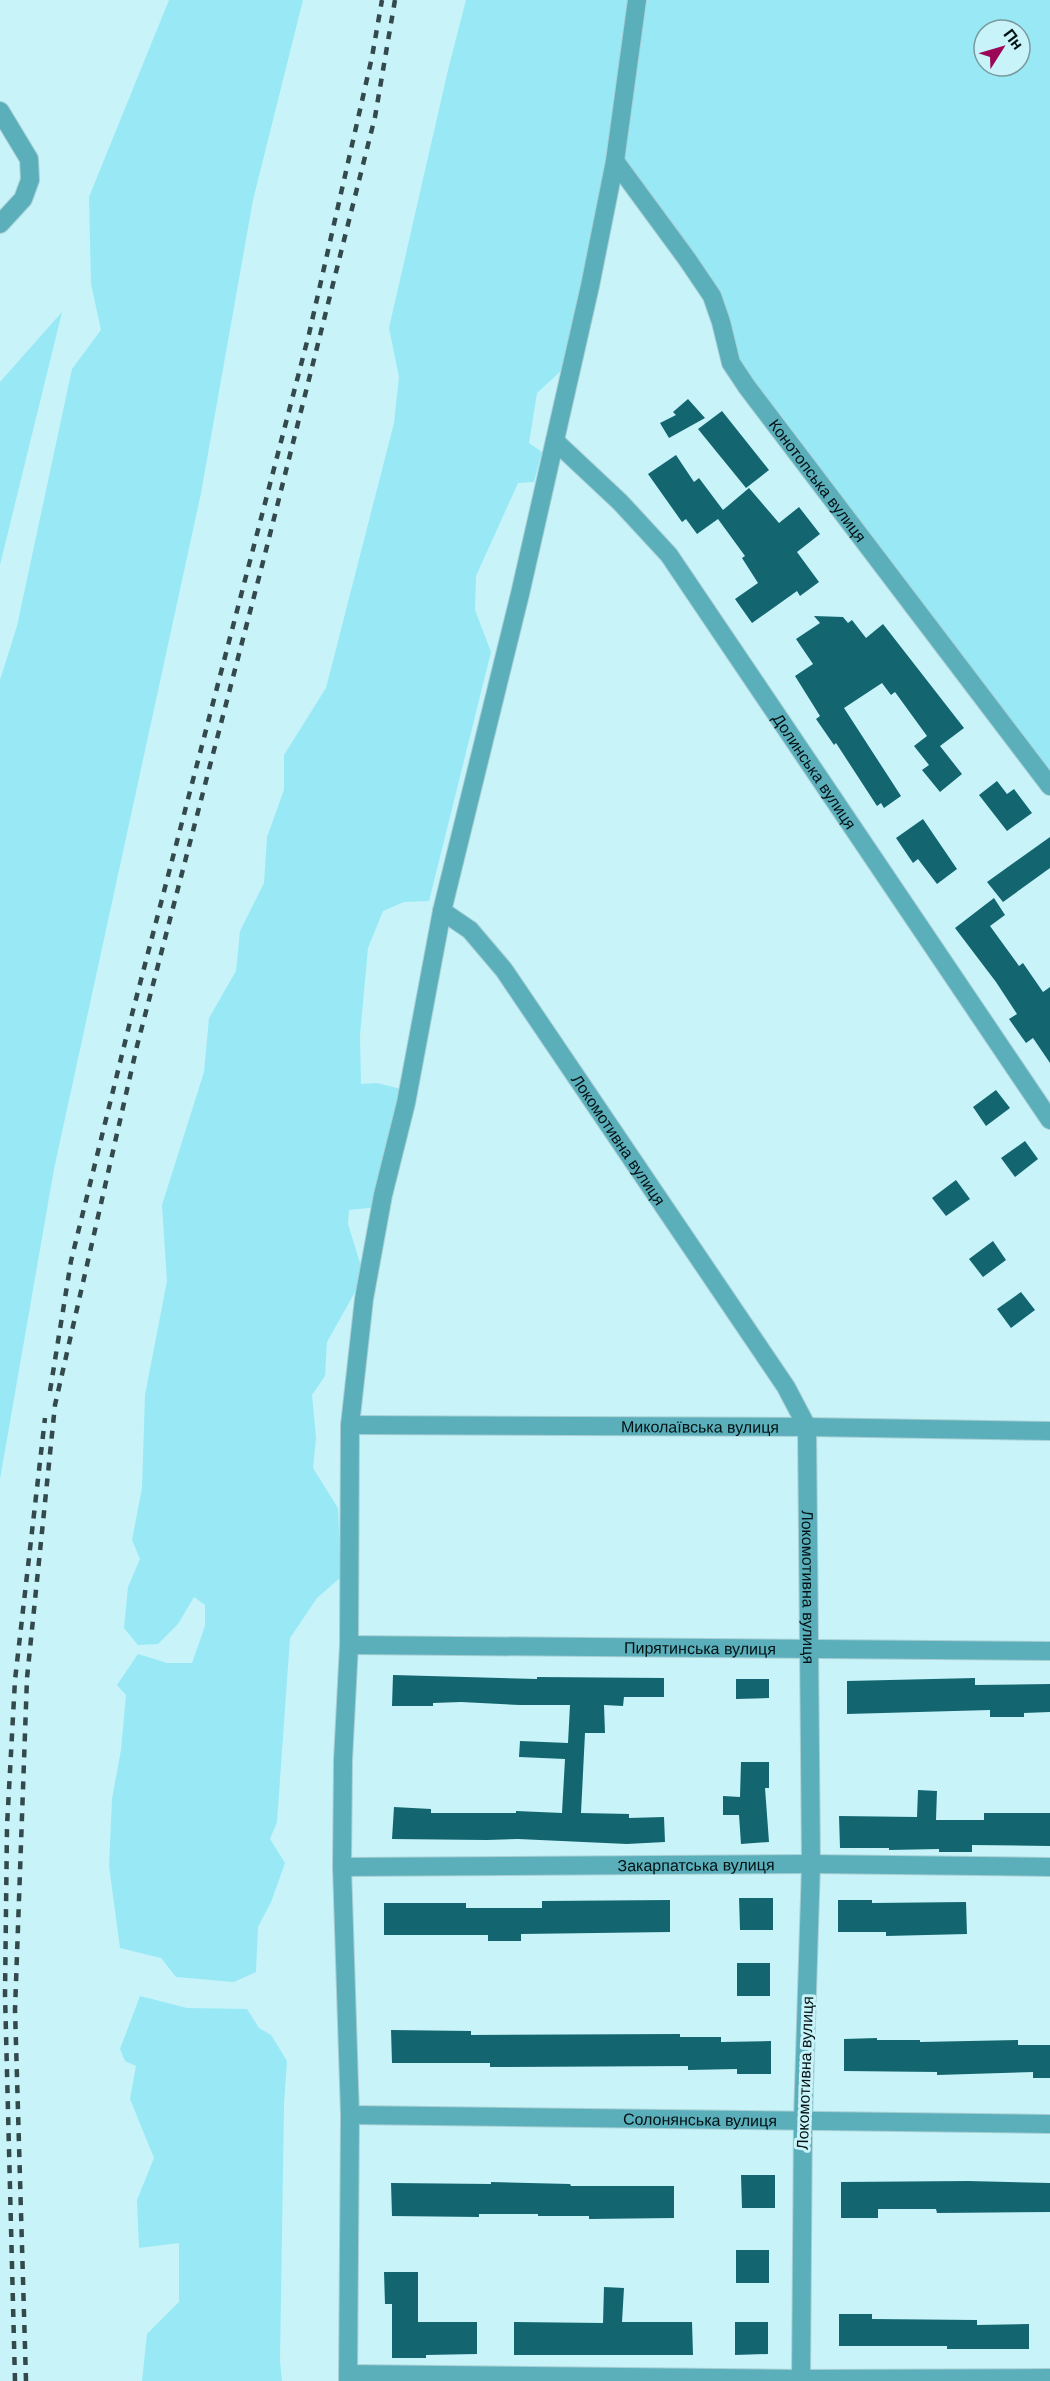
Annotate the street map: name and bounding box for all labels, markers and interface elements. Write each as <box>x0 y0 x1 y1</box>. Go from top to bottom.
north arrow <box>972 18 1032 78</box>
text: Пн <box>1000 26 1027 53</box>
street label: Конотопська вулиця <box>766 416 870 545</box>
street label: Долинська вулиця <box>770 710 860 832</box>
street label: Локомотивна вулиця <box>568 1071 669 1208</box>
street label: Миколаївська вулиця <box>621 1418 779 1435</box>
street label: Локомотивна вулиця <box>799 1510 818 1664</box>
street label: Пирятинська вулиця <box>624 1639 776 1657</box>
street label: Закарпатська вулиця <box>617 1856 775 1874</box>
street label: Локомотивна вулиця <box>794 1996 816 2150</box>
street label: Солонянська вулиця <box>623 2110 777 2129</box>

